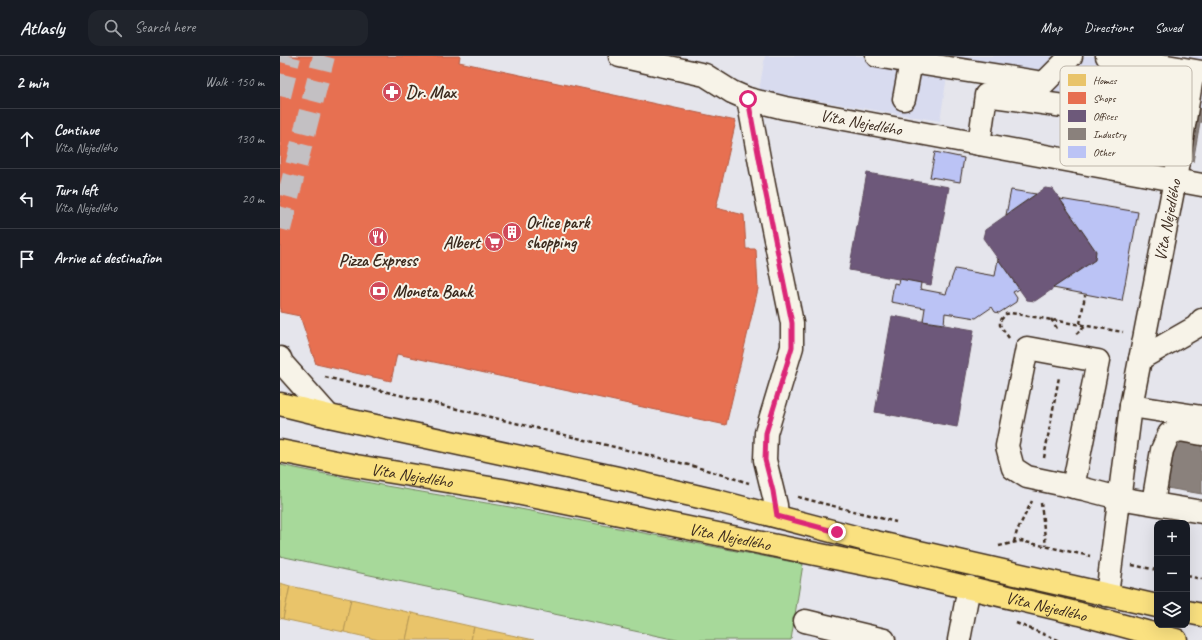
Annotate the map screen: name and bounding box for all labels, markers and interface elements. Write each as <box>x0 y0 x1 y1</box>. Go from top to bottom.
search box <box>88 10 368 46</box>
text: Atlasly <box>20 16 64 40</box>
icon: search <box>102 17 124 39</box>
text: Search here <box>134 18 195 37</box>
text: Map <box>1041 19 1062 36</box>
text: Directions <box>1084 19 1133 36</box>
text: Saved <box>1155 19 1182 36</box>
legend <box>1060 66 1192 166</box>
text: 2 min <box>16 72 49 93</box>
text: Homes <box>1093 73 1118 87</box>
text: Walk · 150 m <box>205 74 264 90</box>
pharmacy icon: Dr. Max <box>381 81 403 103</box>
place label: Dr. Max <box>406 82 458 103</box>
route start <box>739 90 757 108</box>
text: Shops <box>1093 91 1117 105</box>
street label: Víta Nejedlého <box>819 104 905 140</box>
text: Offices <box>1093 109 1118 123</box>
text: Continue <box>54 121 99 140</box>
text: Industry <box>1093 127 1127 141</box>
icon: ahead <box>16 128 38 150</box>
text: 130 m <box>236 131 264 147</box>
text: Víta Nejedlého <box>54 140 117 156</box>
text: Other <box>1093 145 1116 159</box>
street label: Víta Nejedlého <box>1149 177 1186 262</box>
text: Turn left <box>54 181 97 200</box>
icon: left <box>16 188 38 210</box>
text: 20 m <box>242 191 264 207</box>
text: Víta Nejedlého <box>54 200 117 216</box>
place label: Orlice park shopping <box>526 212 591 253</box>
building icon: Orlice park shopping <box>501 221 523 243</box>
restaurant icon: Pizza Express <box>367 226 389 248</box>
supermarket icon: Albert <box>483 231 505 253</box>
place label: Albert <box>443 232 482 253</box>
icon: arrive <box>16 248 38 270</box>
text: Arrive at destination <box>54 249 161 268</box>
place label: Pizza Express <box>339 250 419 271</box>
bank icon: Moneta Bank <box>368 280 390 302</box>
place label: Moneta Bank <box>393 281 474 302</box>
street label: Víta Nejedlého <box>369 458 455 492</box>
street label: Víta Nejedlého <box>687 518 773 555</box>
map controls <box>1154 520 1190 628</box>
button: + <box>1154 520 1190 556</box>
route end <box>828 523 846 541</box>
button: − <box>1154 556 1190 592</box>
street label: Víta Nejedlého <box>1004 586 1090 626</box>
button: layers <box>1154 592 1190 628</box>

